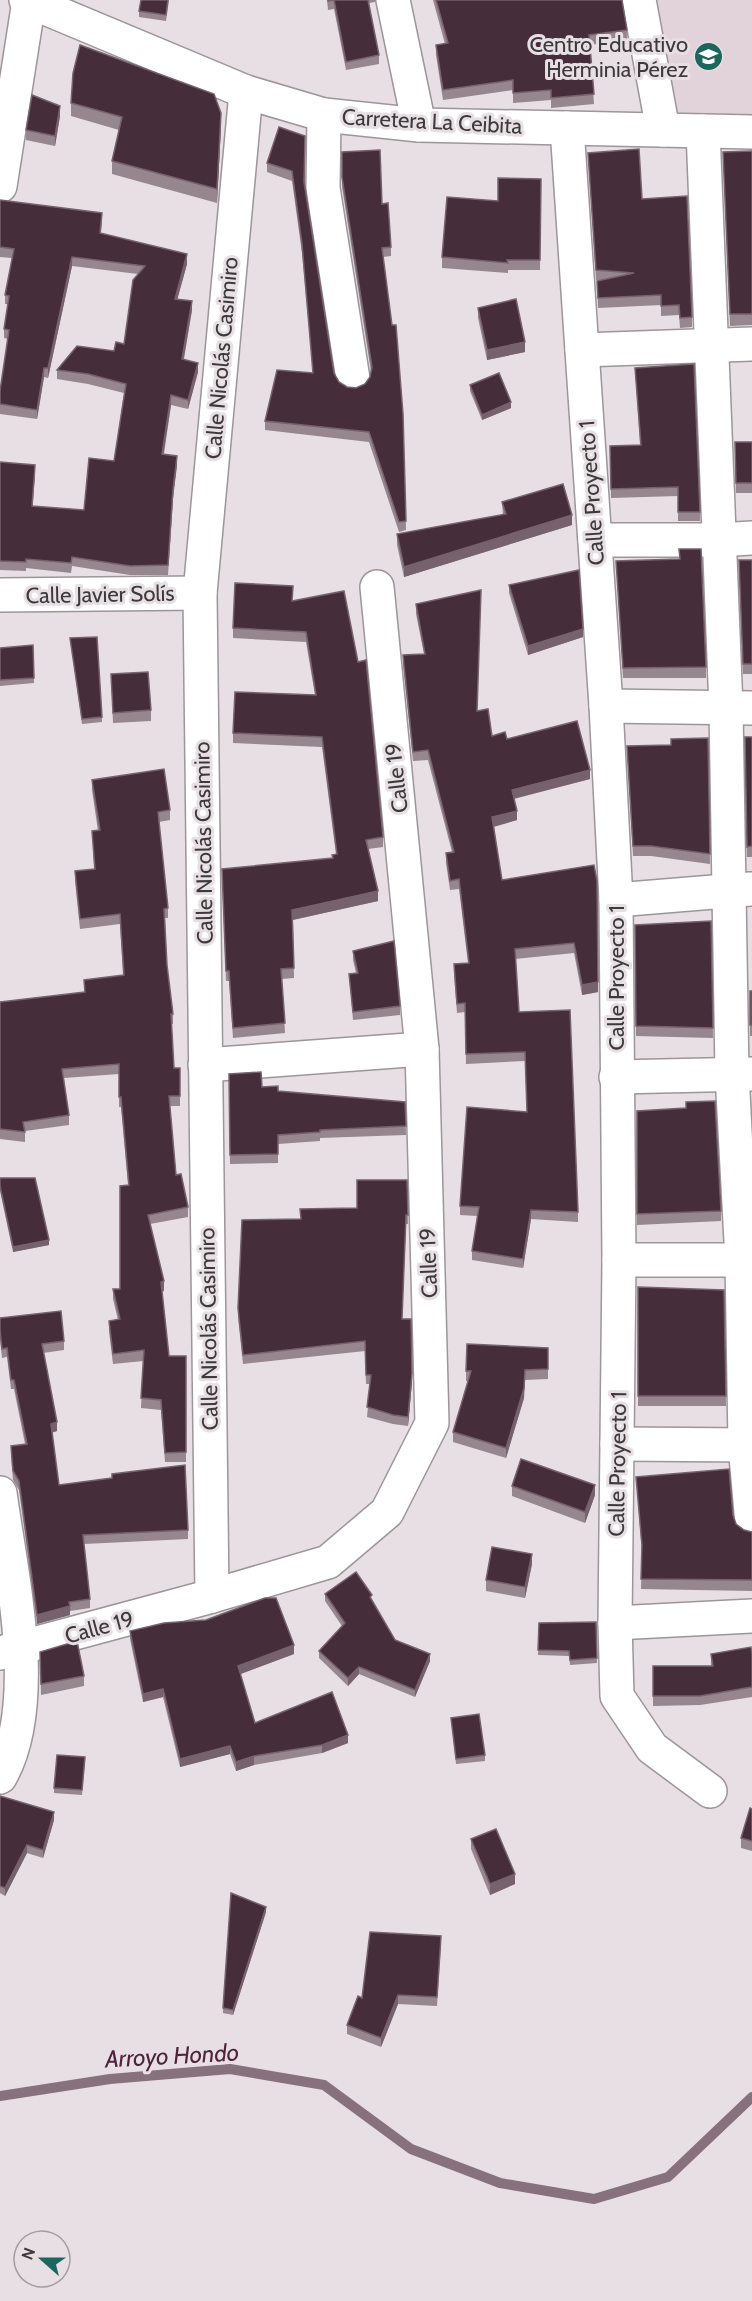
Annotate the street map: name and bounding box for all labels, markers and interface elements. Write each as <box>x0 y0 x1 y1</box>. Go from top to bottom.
place label: Centro Educativo Herminia Pérez <box>530 31 688 83</box>
school or university icon: Centro Educativo Herminia Pérez <box>693 41 725 73</box>
street label: Carretera La Ceibita <box>341 103 523 140</box>
street label: Calle Nicolás Casimiro <box>199 256 244 460</box>
street label: Calle Proyecto 1 <box>573 420 610 566</box>
street label: Calle Javier Solís <box>25 580 175 609</box>
street label: Calle Nicolás Casimiro <box>188 741 219 945</box>
street label: Calle 19 <box>379 742 414 814</box>
street label: Calle Proyecto 1 <box>603 905 630 1051</box>
street label: Calle Nicolás Casimiro <box>193 1227 224 1431</box>
street label: Calle 19 <box>414 1227 443 1299</box>
street label: Calle Proyecto 1 <box>603 1391 632 1537</box>
street label: Calle 19 <box>62 1605 137 1650</box>
water label: Arroyo Hondo <box>103 2038 240 2074</box>
north arrow <box>12 2229 72 2289</box>
text: N <box>18 2245 39 2262</box>

